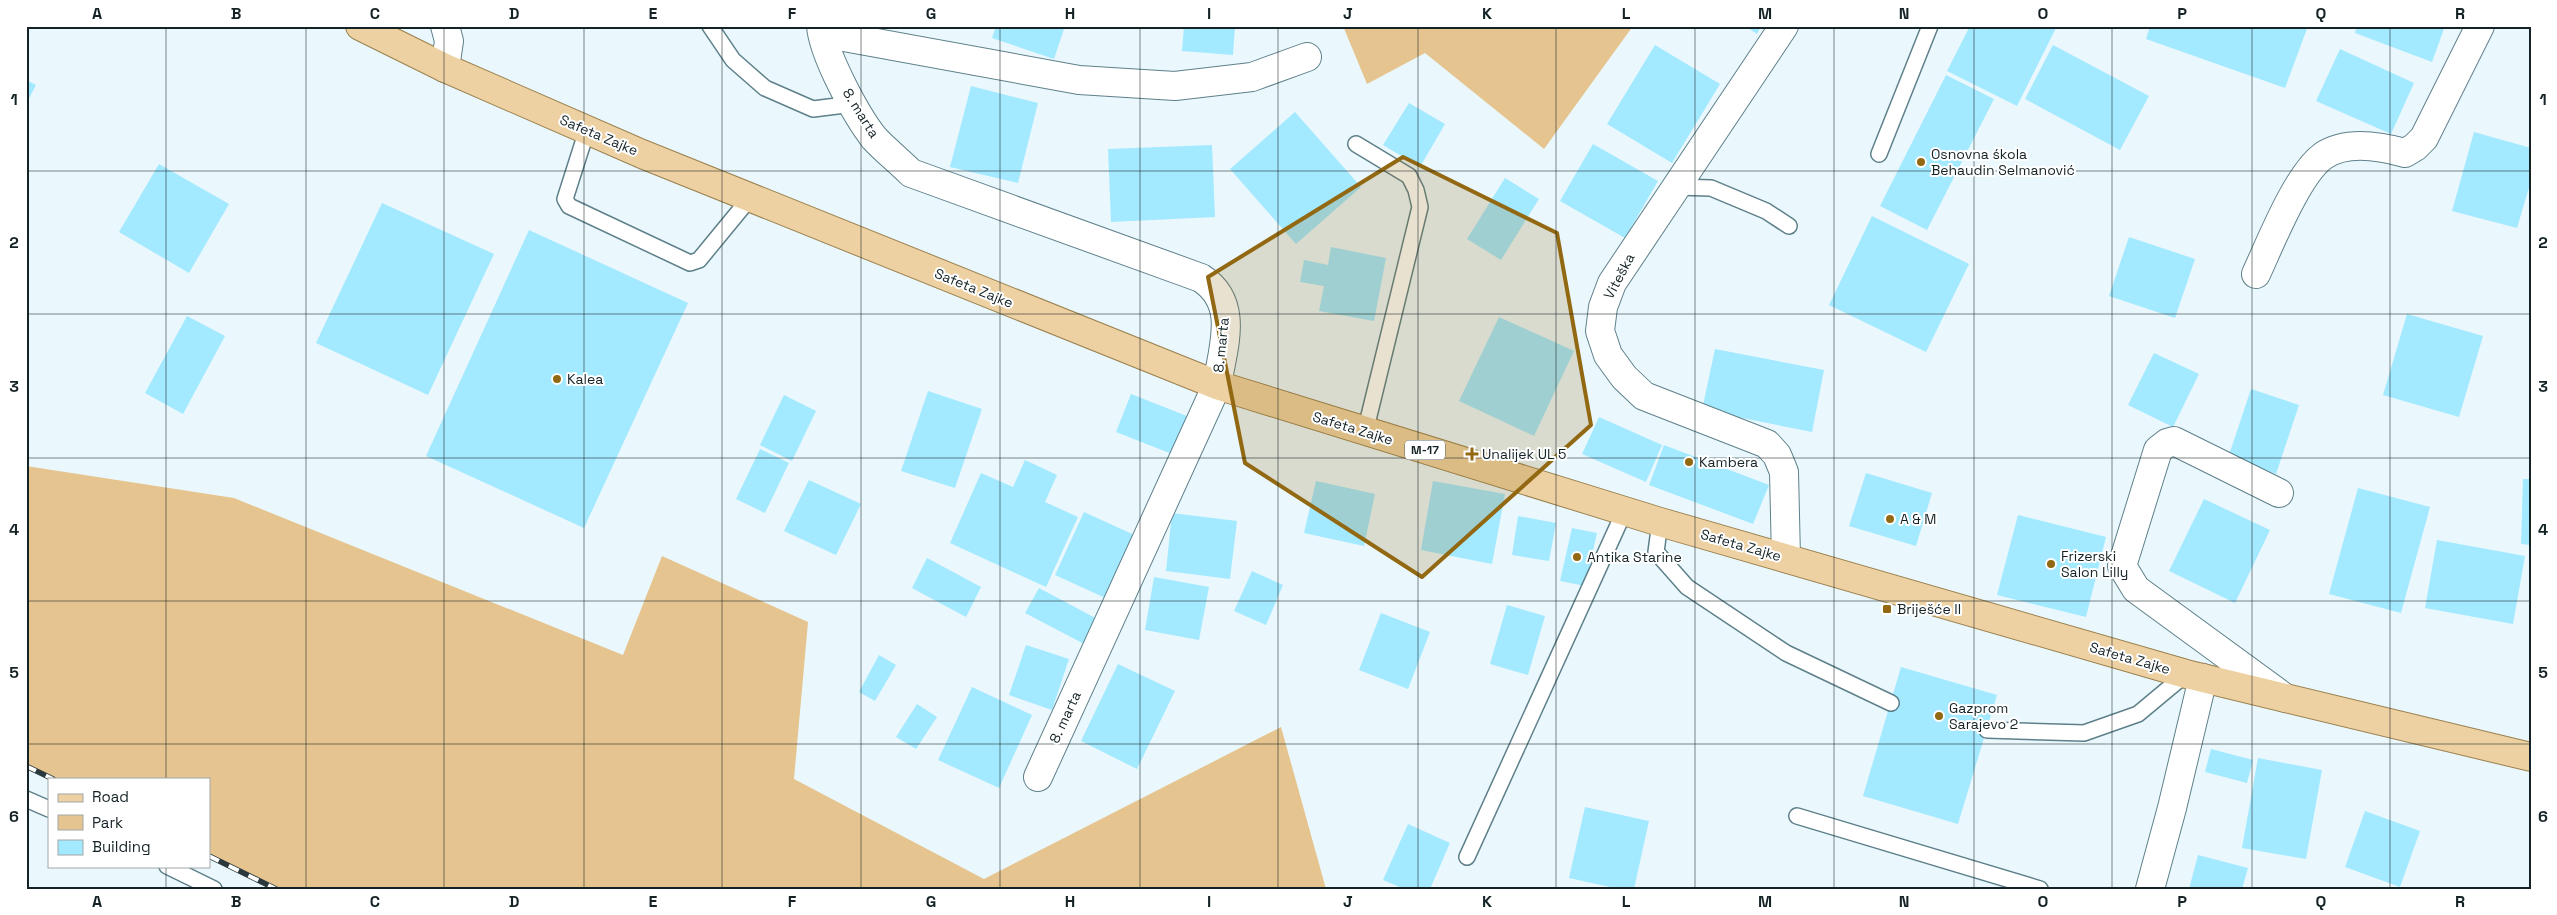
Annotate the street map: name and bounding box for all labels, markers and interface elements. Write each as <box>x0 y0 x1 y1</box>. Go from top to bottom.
text: A <box>92 3 102 24</box>
text: B <box>231 3 241 24</box>
text: C <box>370 3 380 24</box>
text: D <box>509 3 519 24</box>
text: E <box>649 3 658 24</box>
text: F <box>788 3 797 24</box>
text: G <box>926 3 936 24</box>
text: H <box>1065 3 1075 24</box>
text: I <box>1207 3 1211 24</box>
text: J <box>1343 3 1353 24</box>
text: K <box>1482 3 1492 24</box>
text: L <box>1622 3 1631 24</box>
text: M <box>1758 3 1772 24</box>
text: N <box>1899 3 1909 24</box>
text: O <box>2038 3 2049 24</box>
text: P <box>2177 3 2187 24</box>
text: Q <box>2316 3 2327 24</box>
text: R <box>2455 3 2465 24</box>
street label: 8. marta <box>839 85 883 141</box>
text: 1 <box>10 89 18 110</box>
text: 1 <box>2539 89 2547 110</box>
street label: Safeta Zajke <box>557 110 641 160</box>
place label: Osnovna śkola Behaudin Selmanović <box>1931 145 2075 179</box>
marker: Osnovna śkola Behaudin Selmanović <box>1915 156 1927 168</box>
text: 2 <box>9 232 19 253</box>
text: 2 <box>2538 232 2548 253</box>
street label: Viteška <box>1599 250 1639 302</box>
street label: Safeta Zajke <box>932 264 1016 312</box>
street label: 8. marta <box>1209 317 1233 373</box>
place label: Kalea <box>567 370 603 388</box>
marker: Kalea <box>551 373 563 385</box>
text: 3 <box>9 376 19 397</box>
text: 3 <box>2538 376 2548 397</box>
street label: Safeta Zajke <box>1311 407 1395 449</box>
road number: M-17 <box>1405 440 1445 460</box>
place label: Unalijek UL 5 <box>1482 445 1566 463</box>
marker: Unalijek UL 5 <box>1466 448 1478 460</box>
place label: Kambera <box>1699 453 1758 471</box>
marker: Kambera <box>1683 456 1695 468</box>
place label: A & M <box>1900 510 1936 528</box>
marker: A & M <box>1884 513 1896 525</box>
text: 4 <box>9 519 19 540</box>
text: 4 <box>2538 519 2548 540</box>
street label: Safeta Zajke <box>1699 525 1783 565</box>
place label: Frizerski Salon Lilly <box>2061 547 2128 581</box>
place label: Antika Starine <box>1587 548 1682 566</box>
marker: Antika Starine <box>1571 551 1583 563</box>
marker: Frizerski Salon Lilly <box>2045 558 2057 570</box>
place label: Briješće II <box>1897 600 1961 618</box>
marker: Briješće II <box>1881 603 1893 615</box>
street label: Safeta Zajke <box>2088 638 2172 678</box>
text: 5 <box>9 662 19 683</box>
text: 5 <box>2538 662 2548 683</box>
street label: 8. marta <box>1045 688 1085 746</box>
place label: Gazprom Sarajevo 2 <box>1949 699 2018 733</box>
marker: Gazprom Sarajevo 2 <box>1933 710 1945 722</box>
legend <box>48 778 210 868</box>
text: Road <box>92 787 129 806</box>
text: 6 <box>9 806 19 827</box>
text: 6 <box>2538 806 2548 827</box>
text: Park <box>92 813 123 832</box>
text: Building <box>92 837 151 856</box>
text: A <box>92 891 102 912</box>
text: B <box>231 891 241 912</box>
text: C <box>370 891 380 912</box>
text: D <box>509 891 519 912</box>
text: E <box>649 891 658 912</box>
text: F <box>788 891 797 912</box>
text: G <box>926 891 936 912</box>
text: H <box>1065 891 1075 912</box>
text: I <box>1207 891 1211 912</box>
text: J <box>1343 891 1353 912</box>
text: K <box>1482 891 1492 912</box>
text: L <box>1622 891 1631 912</box>
text: M <box>1758 891 1772 912</box>
text: N <box>1899 891 1909 912</box>
text: O <box>2038 891 2049 912</box>
text: P <box>2177 891 2187 912</box>
text: Q <box>2316 891 2327 912</box>
text: R <box>2455 891 2465 912</box>

